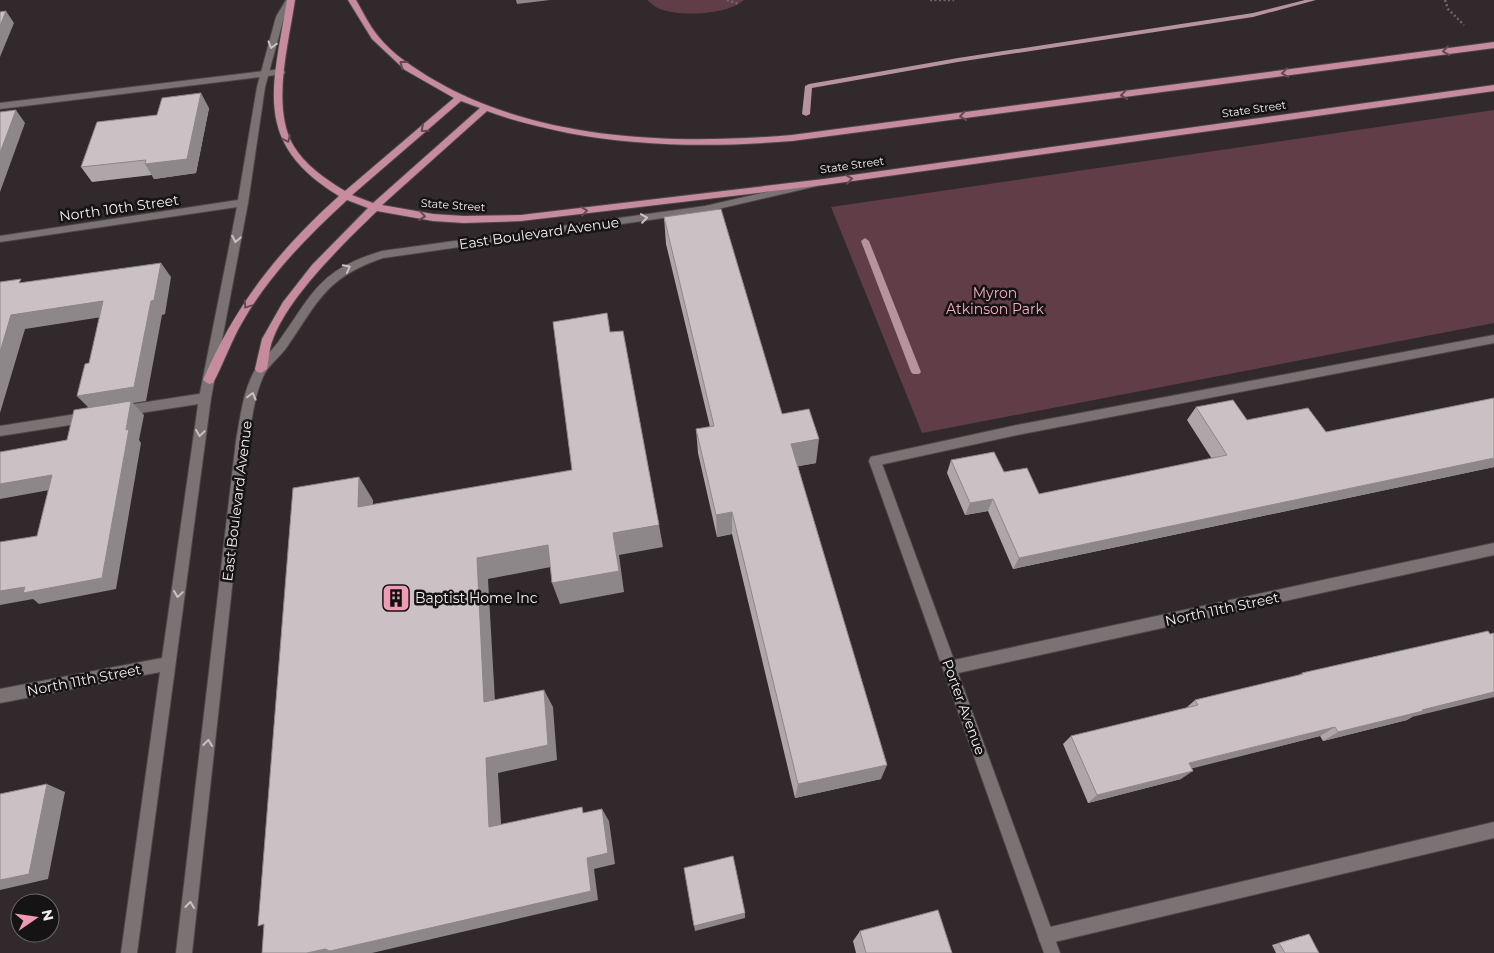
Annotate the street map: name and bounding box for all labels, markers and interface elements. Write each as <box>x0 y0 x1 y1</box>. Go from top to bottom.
one-way arrow <box>267 41 278 49</box>
one-way arrow <box>1441 46 1450 56</box>
one-way arrow <box>399 61 409 70</box>
one-way arrow <box>1280 67 1288 78</box>
one-way arrow <box>1119 89 1128 99</box>
street label: State Street <box>1221 98 1287 120</box>
one-way arrow <box>958 110 966 121</box>
one-way arrow <box>420 123 429 132</box>
one-way arrow <box>280 134 291 143</box>
street label: State Street <box>819 154 885 176</box>
one-way arrow <box>845 174 854 184</box>
street label: North 10th Street <box>58 191 180 225</box>
street label: State Street <box>420 196 486 214</box>
one-way arrow <box>580 206 588 217</box>
one-way arrow <box>418 210 426 221</box>
street label: East Boulevard Avenue <box>458 213 620 253</box>
one-way arrow <box>640 213 648 224</box>
one-way arrow <box>231 235 242 243</box>
one-way arrow <box>341 264 350 274</box>
park label: Myron Atkinson Park <box>946 284 1045 318</box>
one-way arrow <box>244 299 253 309</box>
one-way arrow <box>247 392 257 400</box>
street label: East Boulevard Avenue <box>218 420 256 582</box>
one-way arrow <box>195 429 206 437</box>
building icon: Baptist Home Inc <box>381 583 411 613</box>
street label: North 11th Street <box>1163 588 1281 630</box>
place label: Baptist Home Inc <box>415 589 538 607</box>
one-way arrow <box>173 590 184 598</box>
street label: Porter Avenue <box>938 657 990 757</box>
street label: North 11th Street <box>25 660 143 700</box>
one-way arrow <box>202 739 213 747</box>
north arrow <box>10 893 60 943</box>
one-way arrow <box>184 900 195 908</box>
text: N <box>38 908 58 923</box>

